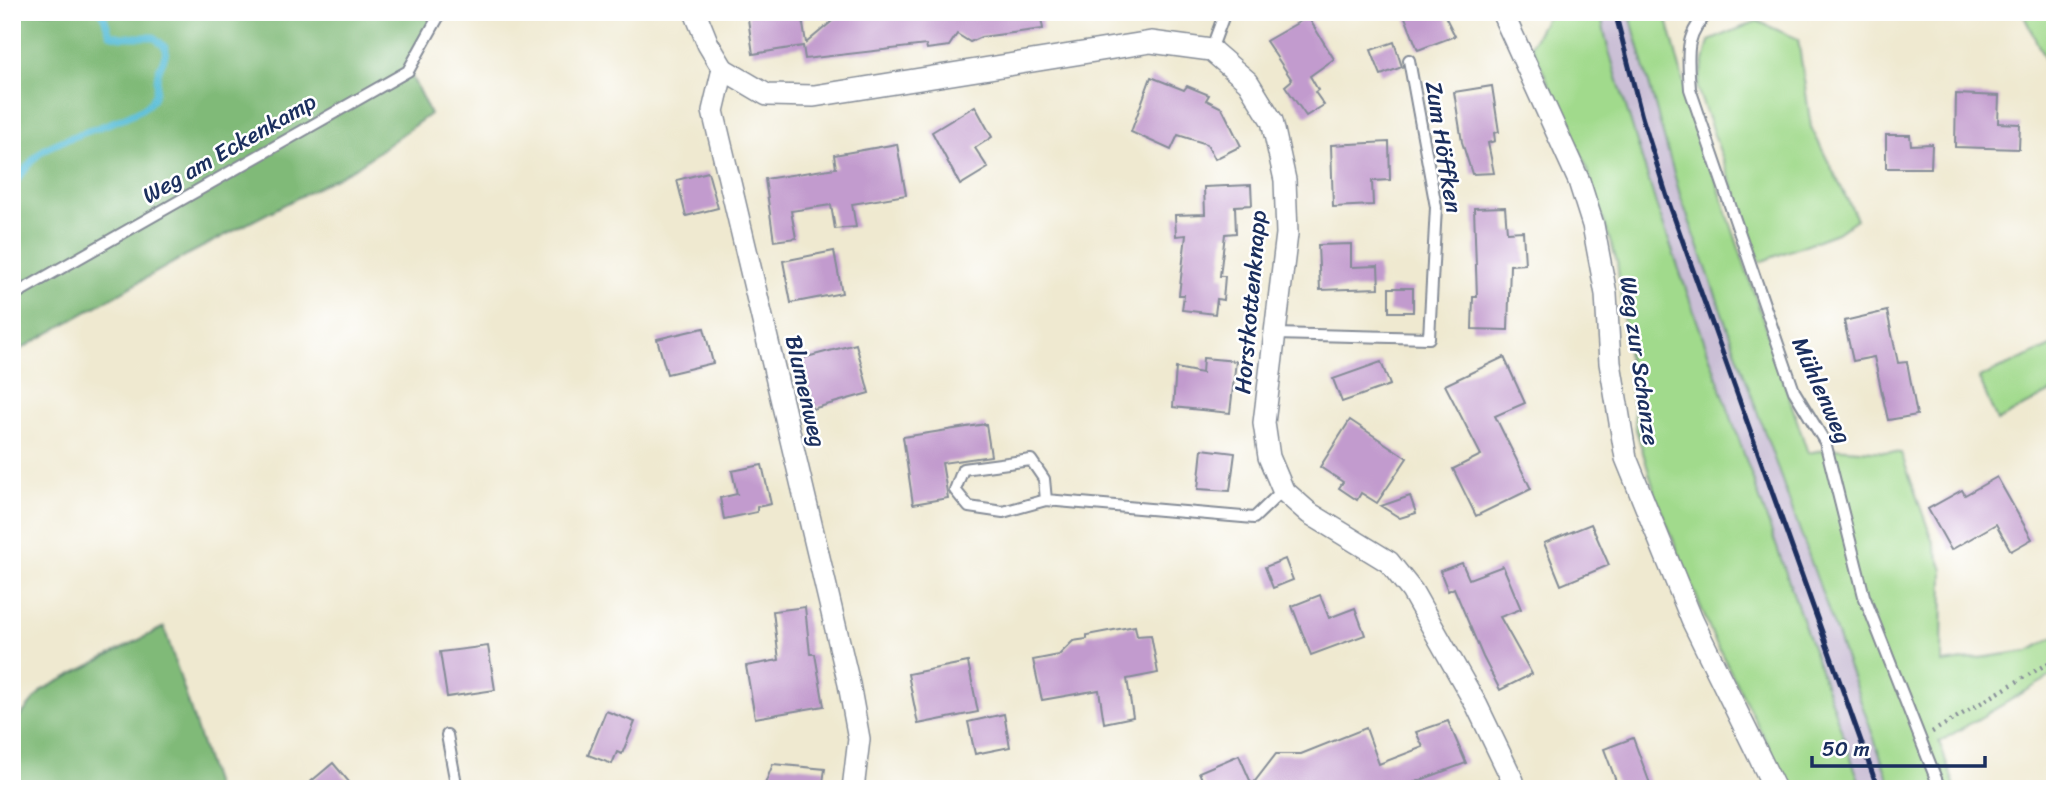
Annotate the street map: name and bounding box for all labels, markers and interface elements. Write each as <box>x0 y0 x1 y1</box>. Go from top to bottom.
street label: Zum Höffken <box>1413 78 1474 217</box>
street label: Weg am Eckenkamp <box>134 82 324 215</box>
street label: Horstkottenknapp <box>1222 209 1279 396</box>
street label: Weg zur Schanze <box>1607 274 1672 449</box>
street label: Mühlenweg <box>1780 330 1863 451</box>
street label: Blumenweg <box>773 331 838 452</box>
scale bar <box>1812 724 1985 768</box>
text: 50 m <box>1822 730 1870 768</box>

